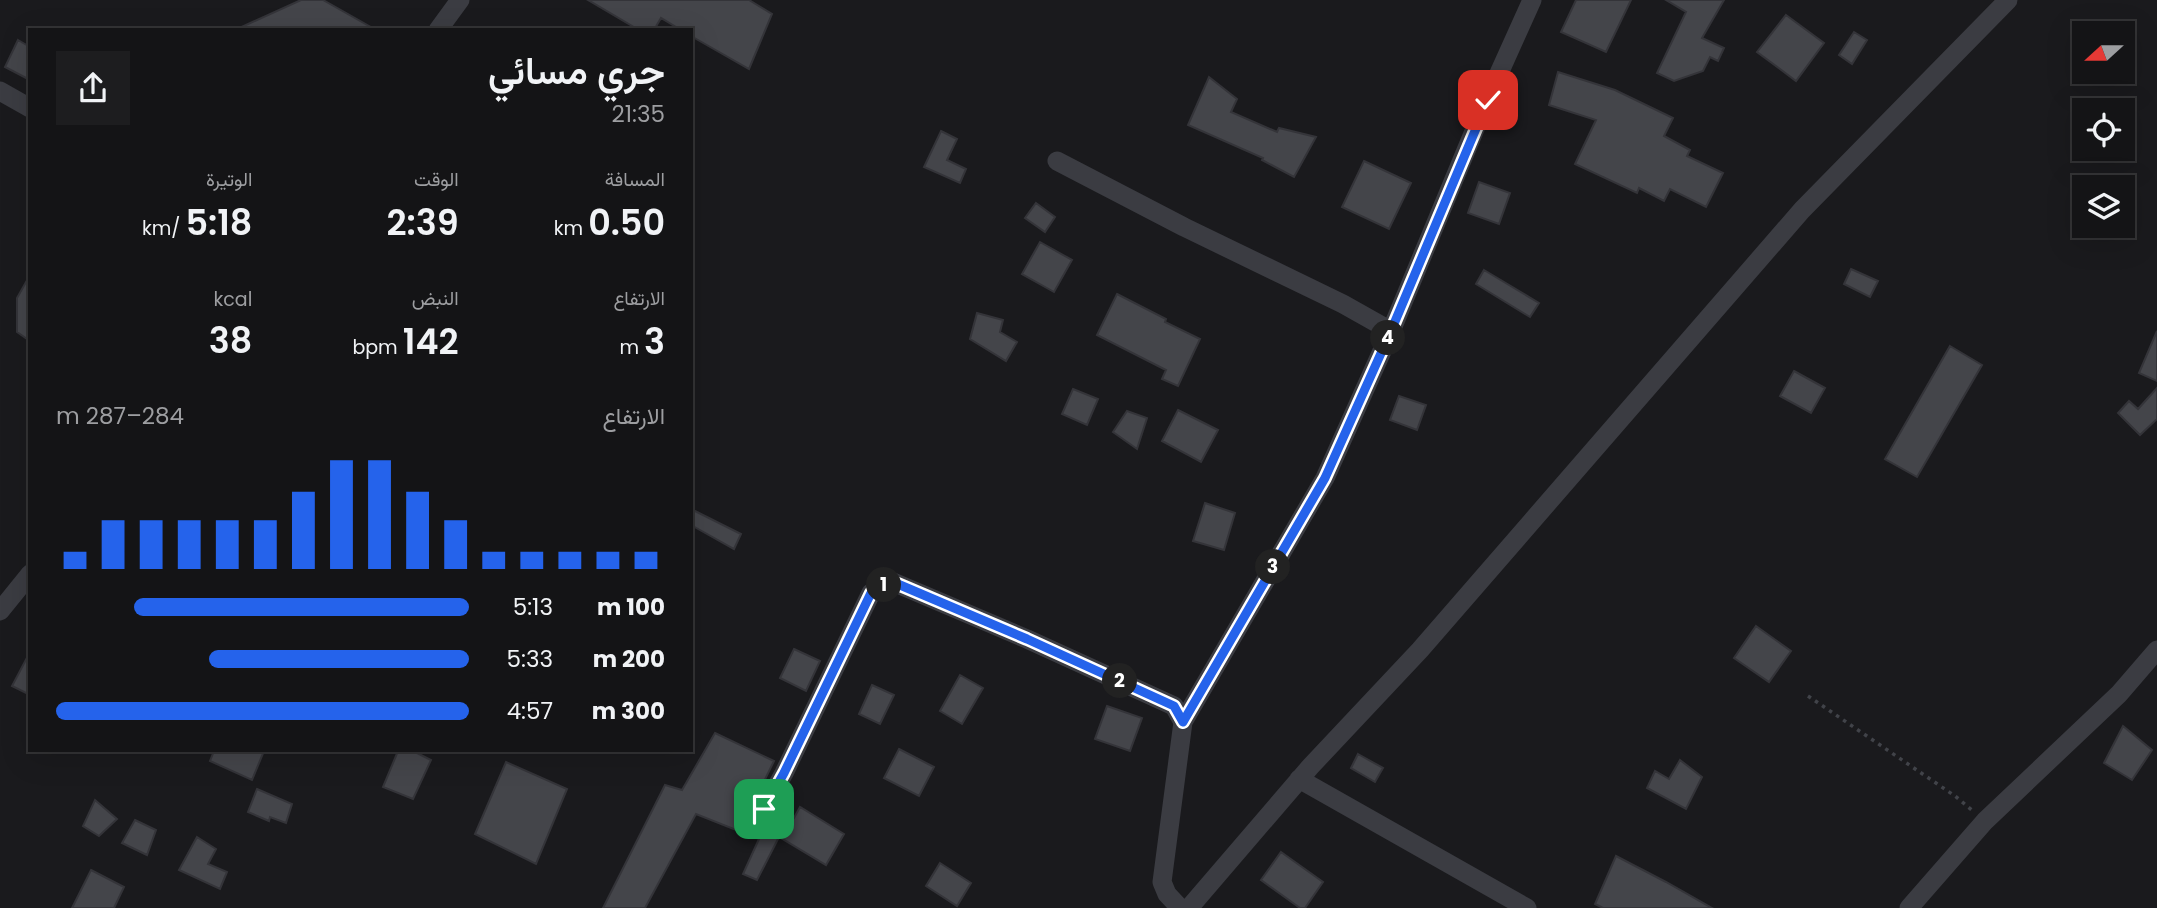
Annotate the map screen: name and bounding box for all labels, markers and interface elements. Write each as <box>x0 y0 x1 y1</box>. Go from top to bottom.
north arrow <box>2072 21 2135 84</box>
map controls <box>2072 21 2135 238</box>
text: جري مسائي <box>488 44 665 97</box>
button: share <box>56 51 130 125</box>
pin <box>1458 70 1518 130</box>
icon: check <box>1469 81 1507 119</box>
text: 21:35 <box>612 98 665 130</box>
button: locate <box>2072 98 2135 161</box>
text: الوتيرة <box>206 166 252 193</box>
text: الوقت <box>414 166 459 193</box>
text: المسافة <box>605 166 665 193</box>
button: layers <box>2072 175 2135 238</box>
text: 5:18 <box>185 198 252 247</box>
text: 2:39 <box>387 198 459 247</box>
text: 0.50 <box>588 198 665 247</box>
text: /km <box>142 215 185 242</box>
text: km <box>554 215 588 242</box>
text: النبض <box>412 285 459 312</box>
text: الارتفاع <box>613 285 665 312</box>
text: kcal <box>214 286 252 313</box>
text: 38 <box>209 316 252 365</box>
text: 142 <box>403 317 459 366</box>
text: 3 <box>644 317 665 366</box>
pin: 4 <box>1370 320 1406 356</box>
text: 4 <box>1381 324 1394 351</box>
text: bpm <box>352 334 403 361</box>
text: m <box>619 334 644 361</box>
text: 284–287 m <box>56 400 184 432</box>
text: الارتفاع <box>603 400 665 432</box>
pin: 3 <box>1256 550 1290 584</box>
text: 3 <box>1267 553 1278 580</box>
pin: 1 <box>866 568 902 602</box>
text: 1 <box>880 571 887 598</box>
text: 5:13 <box>513 591 553 623</box>
text: 100 m <box>597 591 665 623</box>
text: 5:33 <box>507 643 553 675</box>
text: 200 m <box>593 643 665 675</box>
pin: 2 <box>1102 664 1138 698</box>
text: 2 <box>1114 667 1125 694</box>
text: 4:57 <box>507 695 553 727</box>
text: 300 m <box>592 695 665 727</box>
pin <box>734 779 794 839</box>
icon: arrive <box>745 790 783 828</box>

